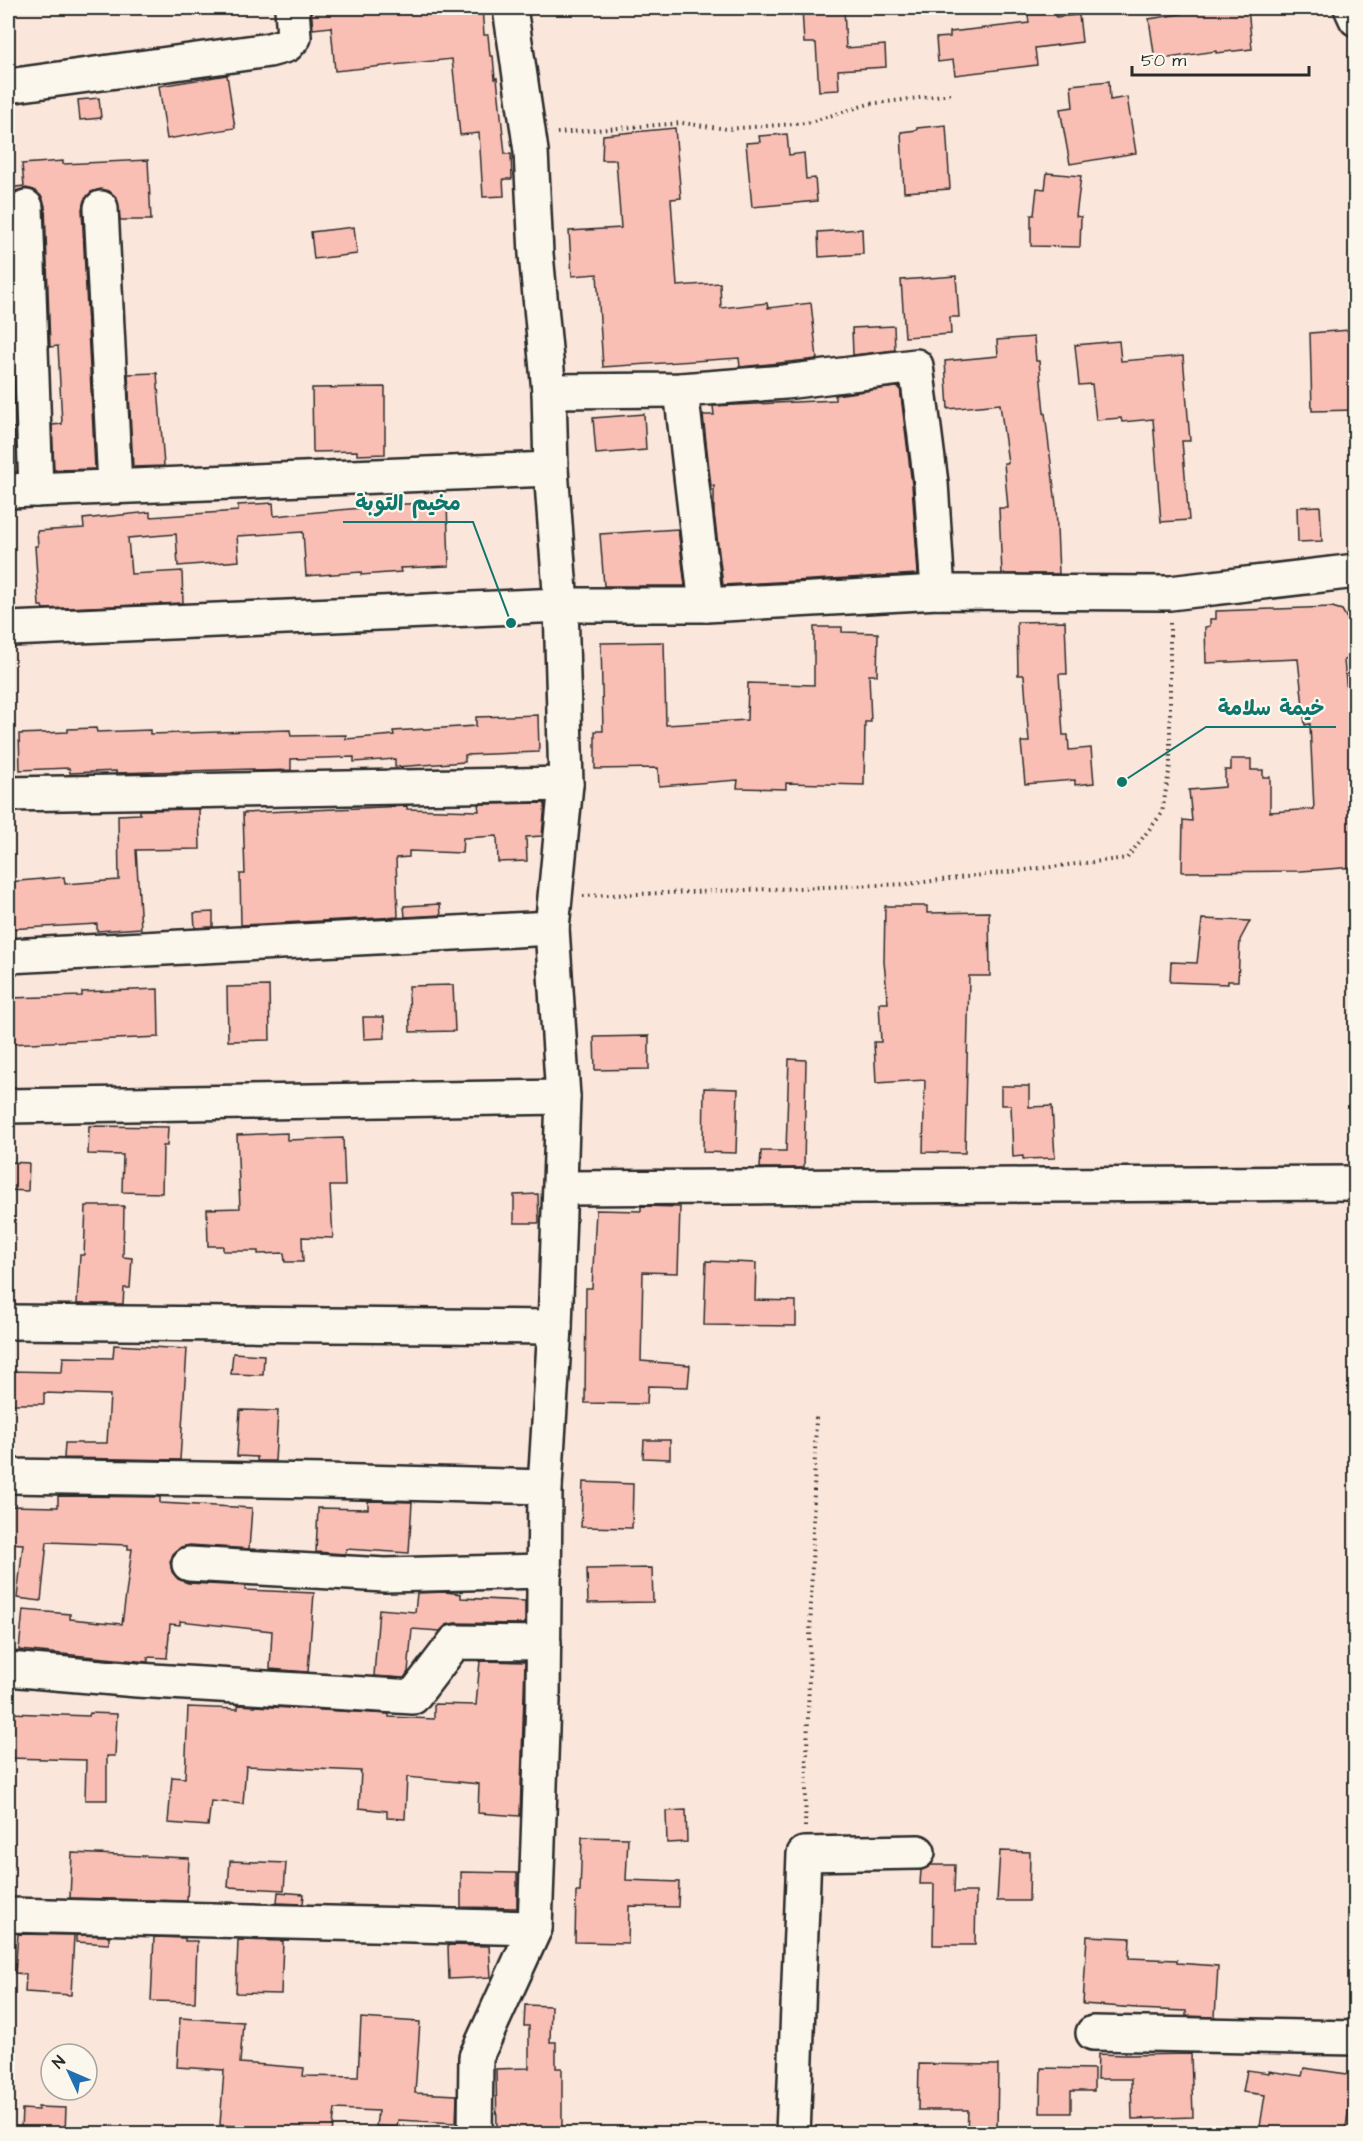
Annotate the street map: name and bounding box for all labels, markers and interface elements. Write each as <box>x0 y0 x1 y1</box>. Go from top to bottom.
scale bar <box>1132 39 1309 77</box>
text: 50 m <box>1141 48 1186 73</box>
callout: مخيم التوبة <box>343 483 473 522</box>
text: مخيم التوبة <box>355 489 461 519</box>
callout: خيمة سلامة <box>1206 688 1336 727</box>
text: خيمة سلامة <box>1218 694 1324 723</box>
north arrow <box>39 2042 99 2102</box>
text: N <box>48 2051 70 2074</box>

